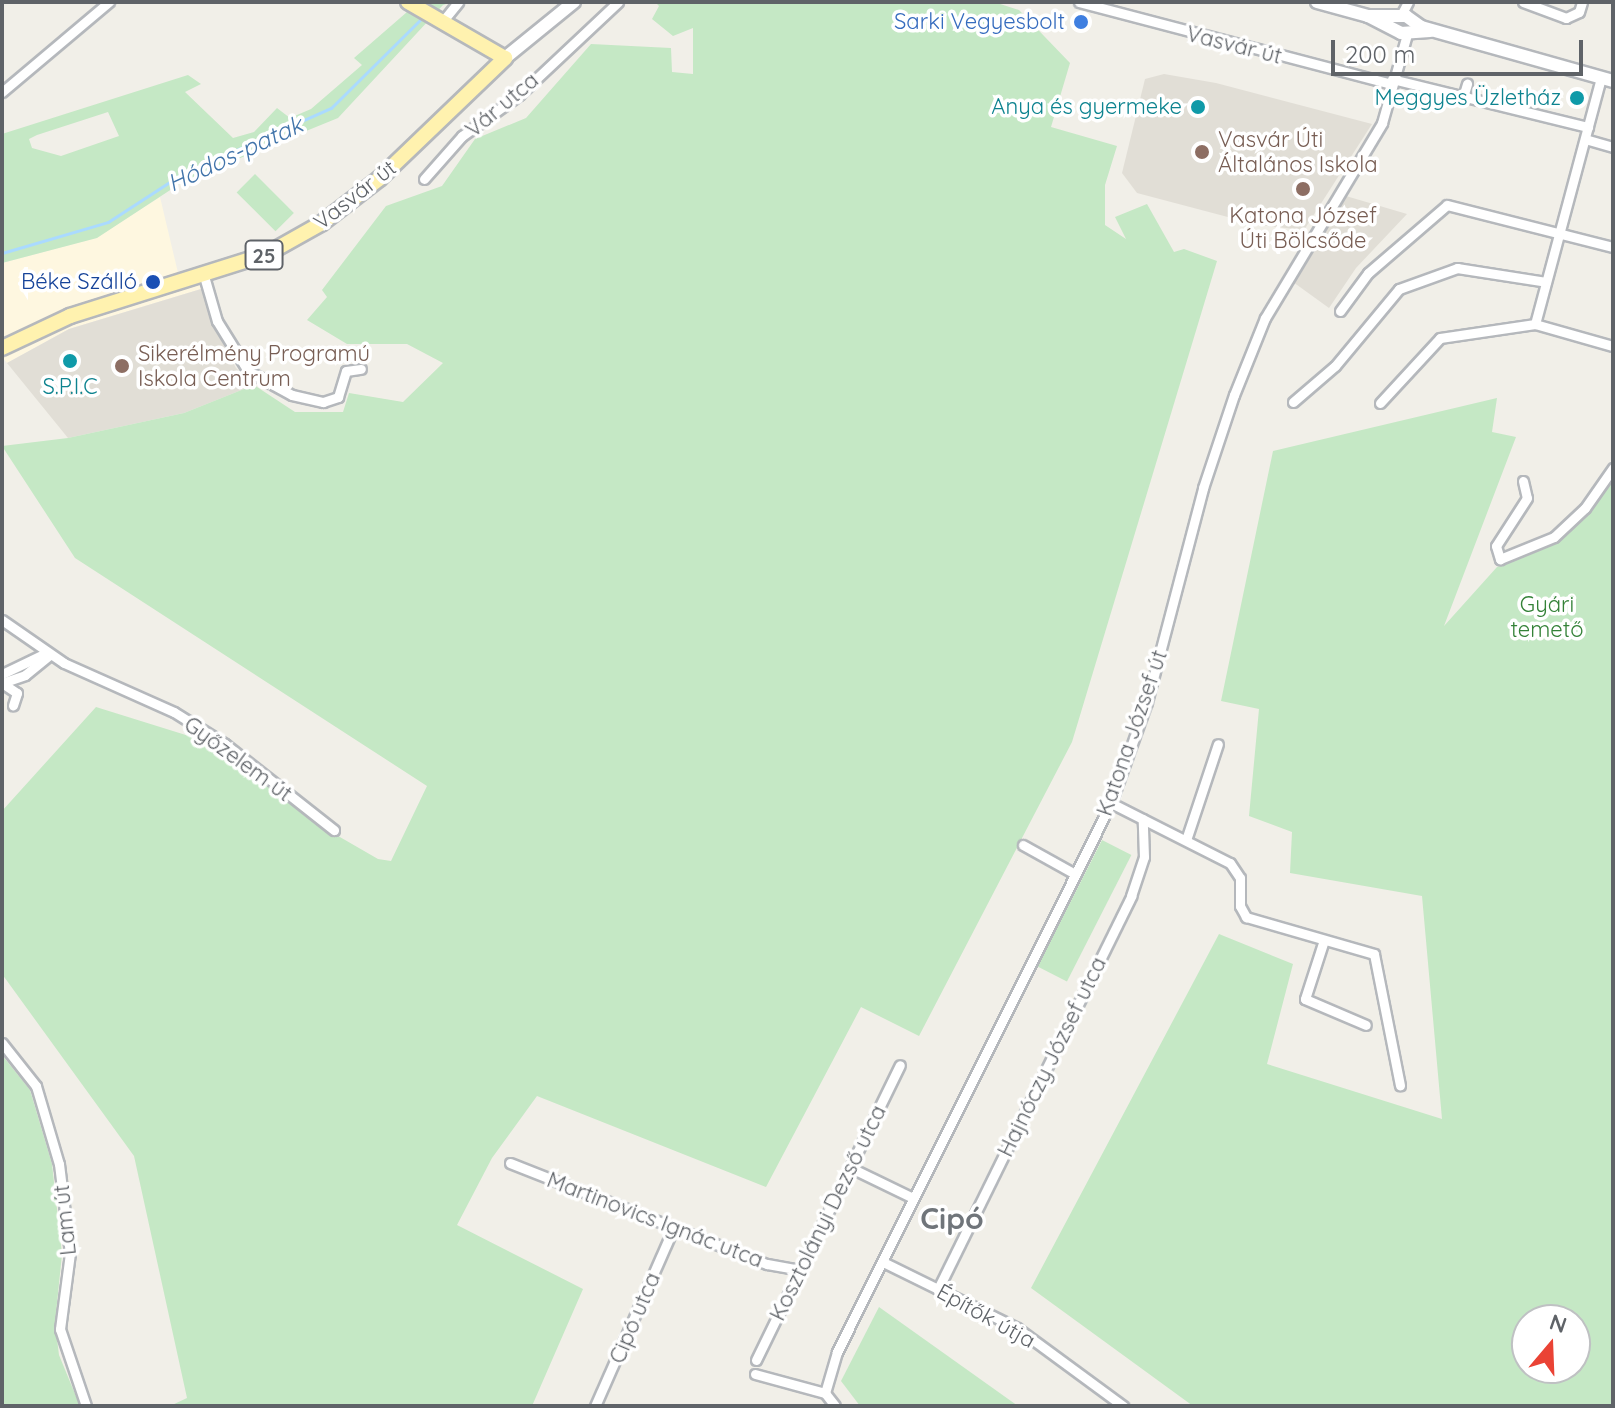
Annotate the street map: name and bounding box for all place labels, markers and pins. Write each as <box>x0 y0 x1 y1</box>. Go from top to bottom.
place label: Sarki Vegyesbolt <box>894 9 1065 35</box>
marker: Sarki Vegyesbolt <box>1072 13 1090 31</box>
place label: Meggyes Üzletház <box>1375 85 1561 111</box>
marker: Meggyes Üzletház <box>1568 89 1586 107</box>
place label: Anya és gyermeke <box>991 94 1182 120</box>
marker: Anya és gyermeke <box>1189 98 1207 116</box>
place label: Vasvár Úti Általános Iskola <box>1218 126 1378 178</box>
marker: Vasvár Úti Általános Iskola <box>1193 143 1211 161</box>
marker: Katona József Úti Bölcsőde <box>1294 180 1312 198</box>
place label: Katona József Úti Bölcsőde <box>1229 202 1377 254</box>
place label: Béke Szálló <box>21 269 137 295</box>
marker: Béke Szálló <box>144 273 162 291</box>
place label: Sikerélmény Programú Iskola Centrum <box>138 340 370 392</box>
marker: S.P.I.C <box>61 352 79 370</box>
marker: Sikerélmény Programú Iskola Centrum <box>113 357 131 375</box>
place label: S.P.I.C <box>42 374 98 400</box>

